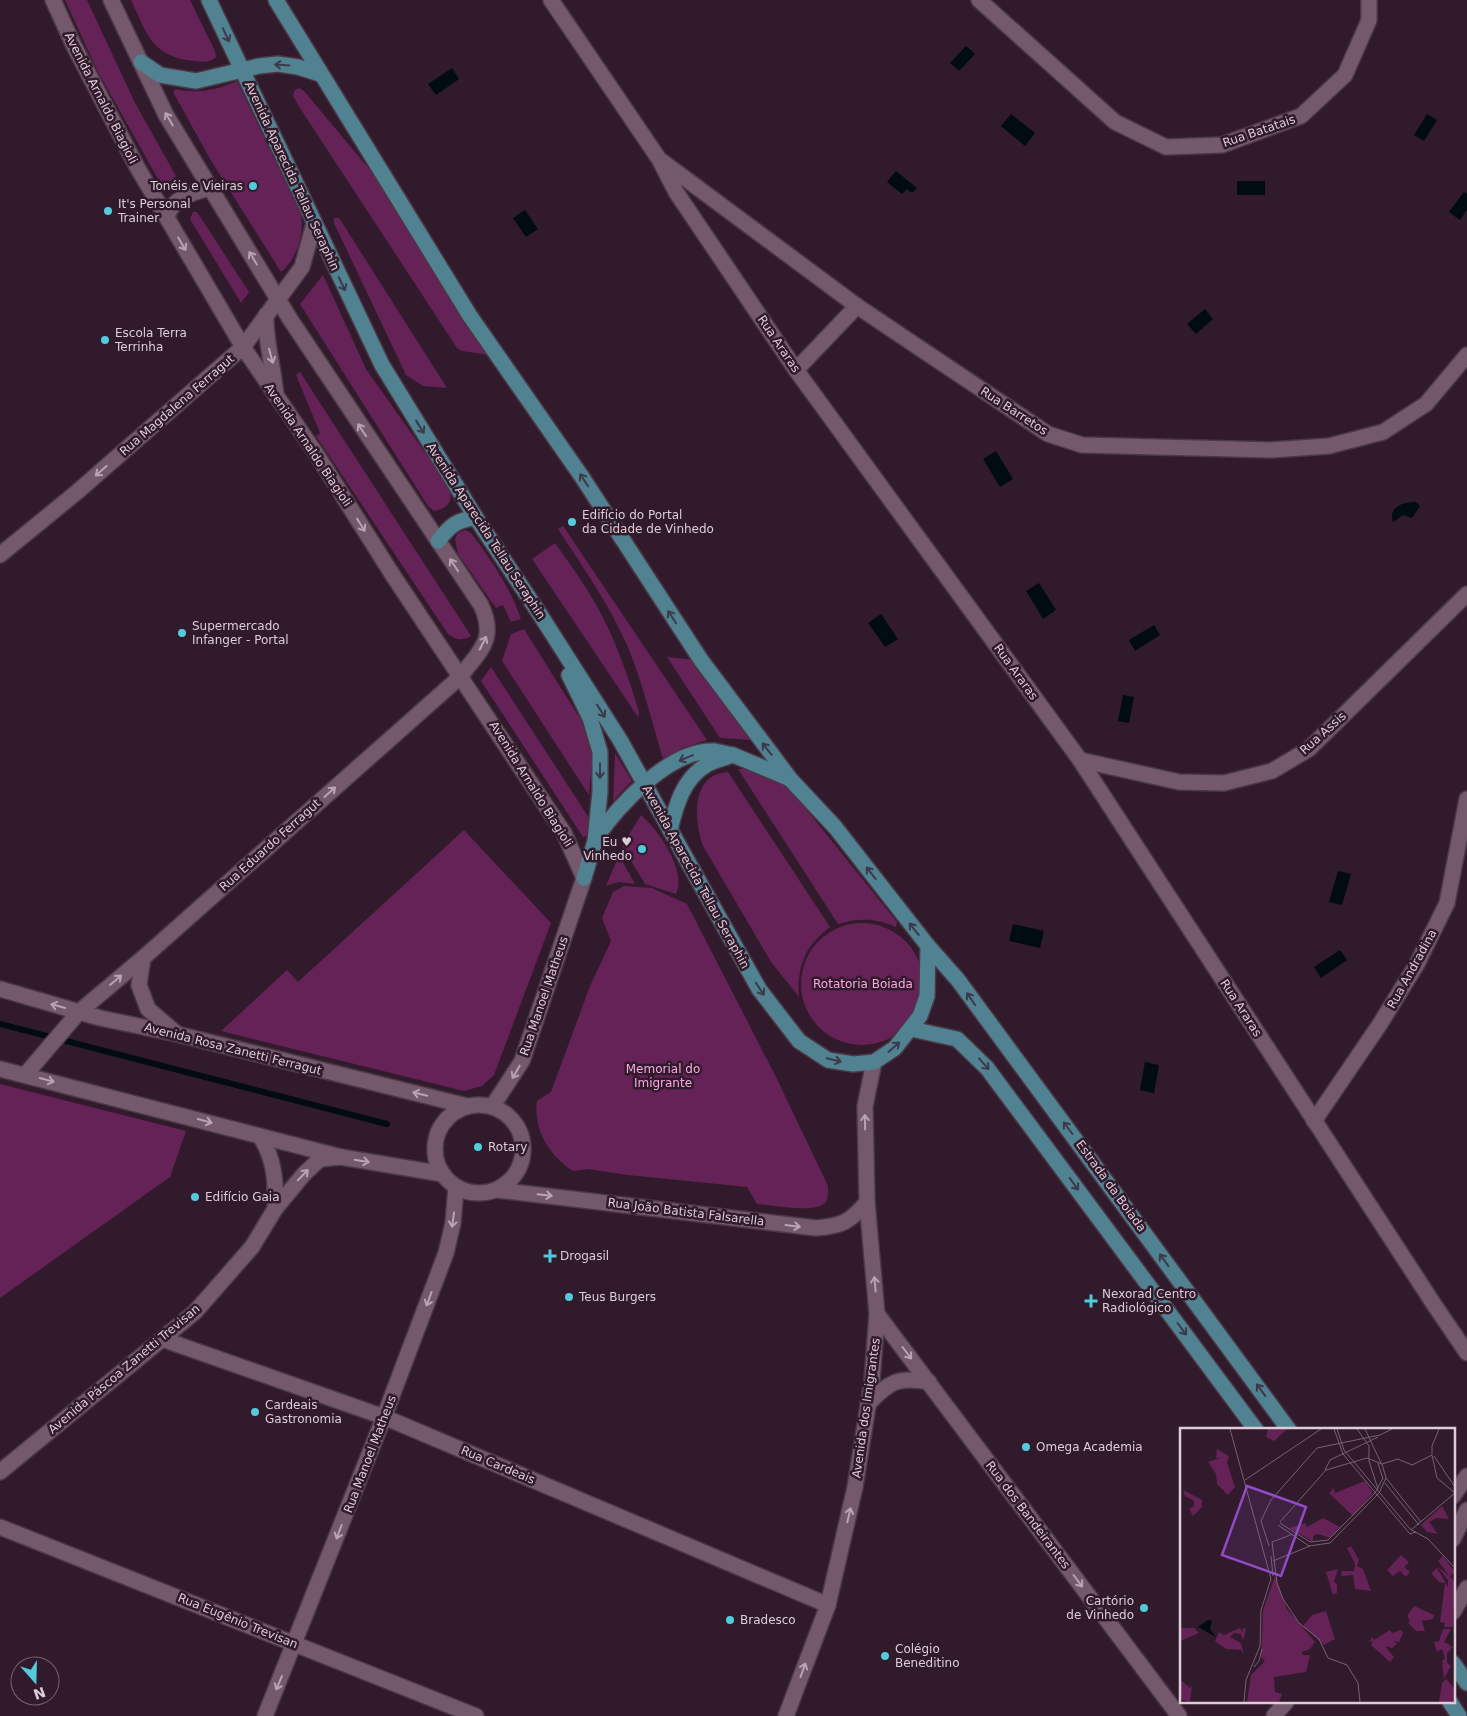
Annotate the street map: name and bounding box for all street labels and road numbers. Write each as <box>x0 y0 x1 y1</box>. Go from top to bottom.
street label: Avenida Arnaldo Biagioli <box>62 30 140 166</box>
street label: Avenida Aparecida Tellau Seraphin <box>242 79 342 273</box>
street label: Rua Batatais <box>1221 112 1297 150</box>
street label: Rua Araras <box>755 313 803 375</box>
street label: Rua Magdalena Ferragut <box>117 351 237 458</box>
street label: Avenida Arnaldo Biagioli <box>261 381 355 509</box>
street label: Rua Barretos <box>978 384 1050 438</box>
street label: Avenida Aparecida Tellau Seraphin <box>424 440 548 622</box>
street label: Rua Araras <box>991 641 1041 703</box>
street label: Rua Assis <box>1297 709 1349 757</box>
street label: Avenida Arnaldo Biagioli <box>486 719 576 849</box>
street label: Avenida Aparecida Tellau Seraphin <box>640 783 752 971</box>
street label: Rua Eduardo Ferragut <box>217 796 324 894</box>
street label: Rua Andradina <box>1384 927 1440 1011</box>
street label: Rua Manoel Matheus <box>517 935 571 1057</box>
street label: Rua Araras <box>1217 977 1265 1039</box>
street label: Avenida Rosa Zanetti Ferragut <box>143 1020 323 1078</box>
street label: Estrada da Boiada <box>1073 1138 1149 1234</box>
street label: Rua João Batista Falsarella <box>607 1195 765 1229</box>
street label: Avenida Páscoa Zanetti Trevisan <box>45 1301 203 1437</box>
street label: Avenida dos Imigrantes <box>849 1337 883 1479</box>
street label: Rua Manoel Matheus <box>341 1393 399 1515</box>
street label: Rua Cardeais <box>459 1443 537 1487</box>
street label: Rua dos Bandeirantes <box>983 1458 1073 1572</box>
street label: Rua Eugênio Trevisan <box>176 1591 300 1651</box>

